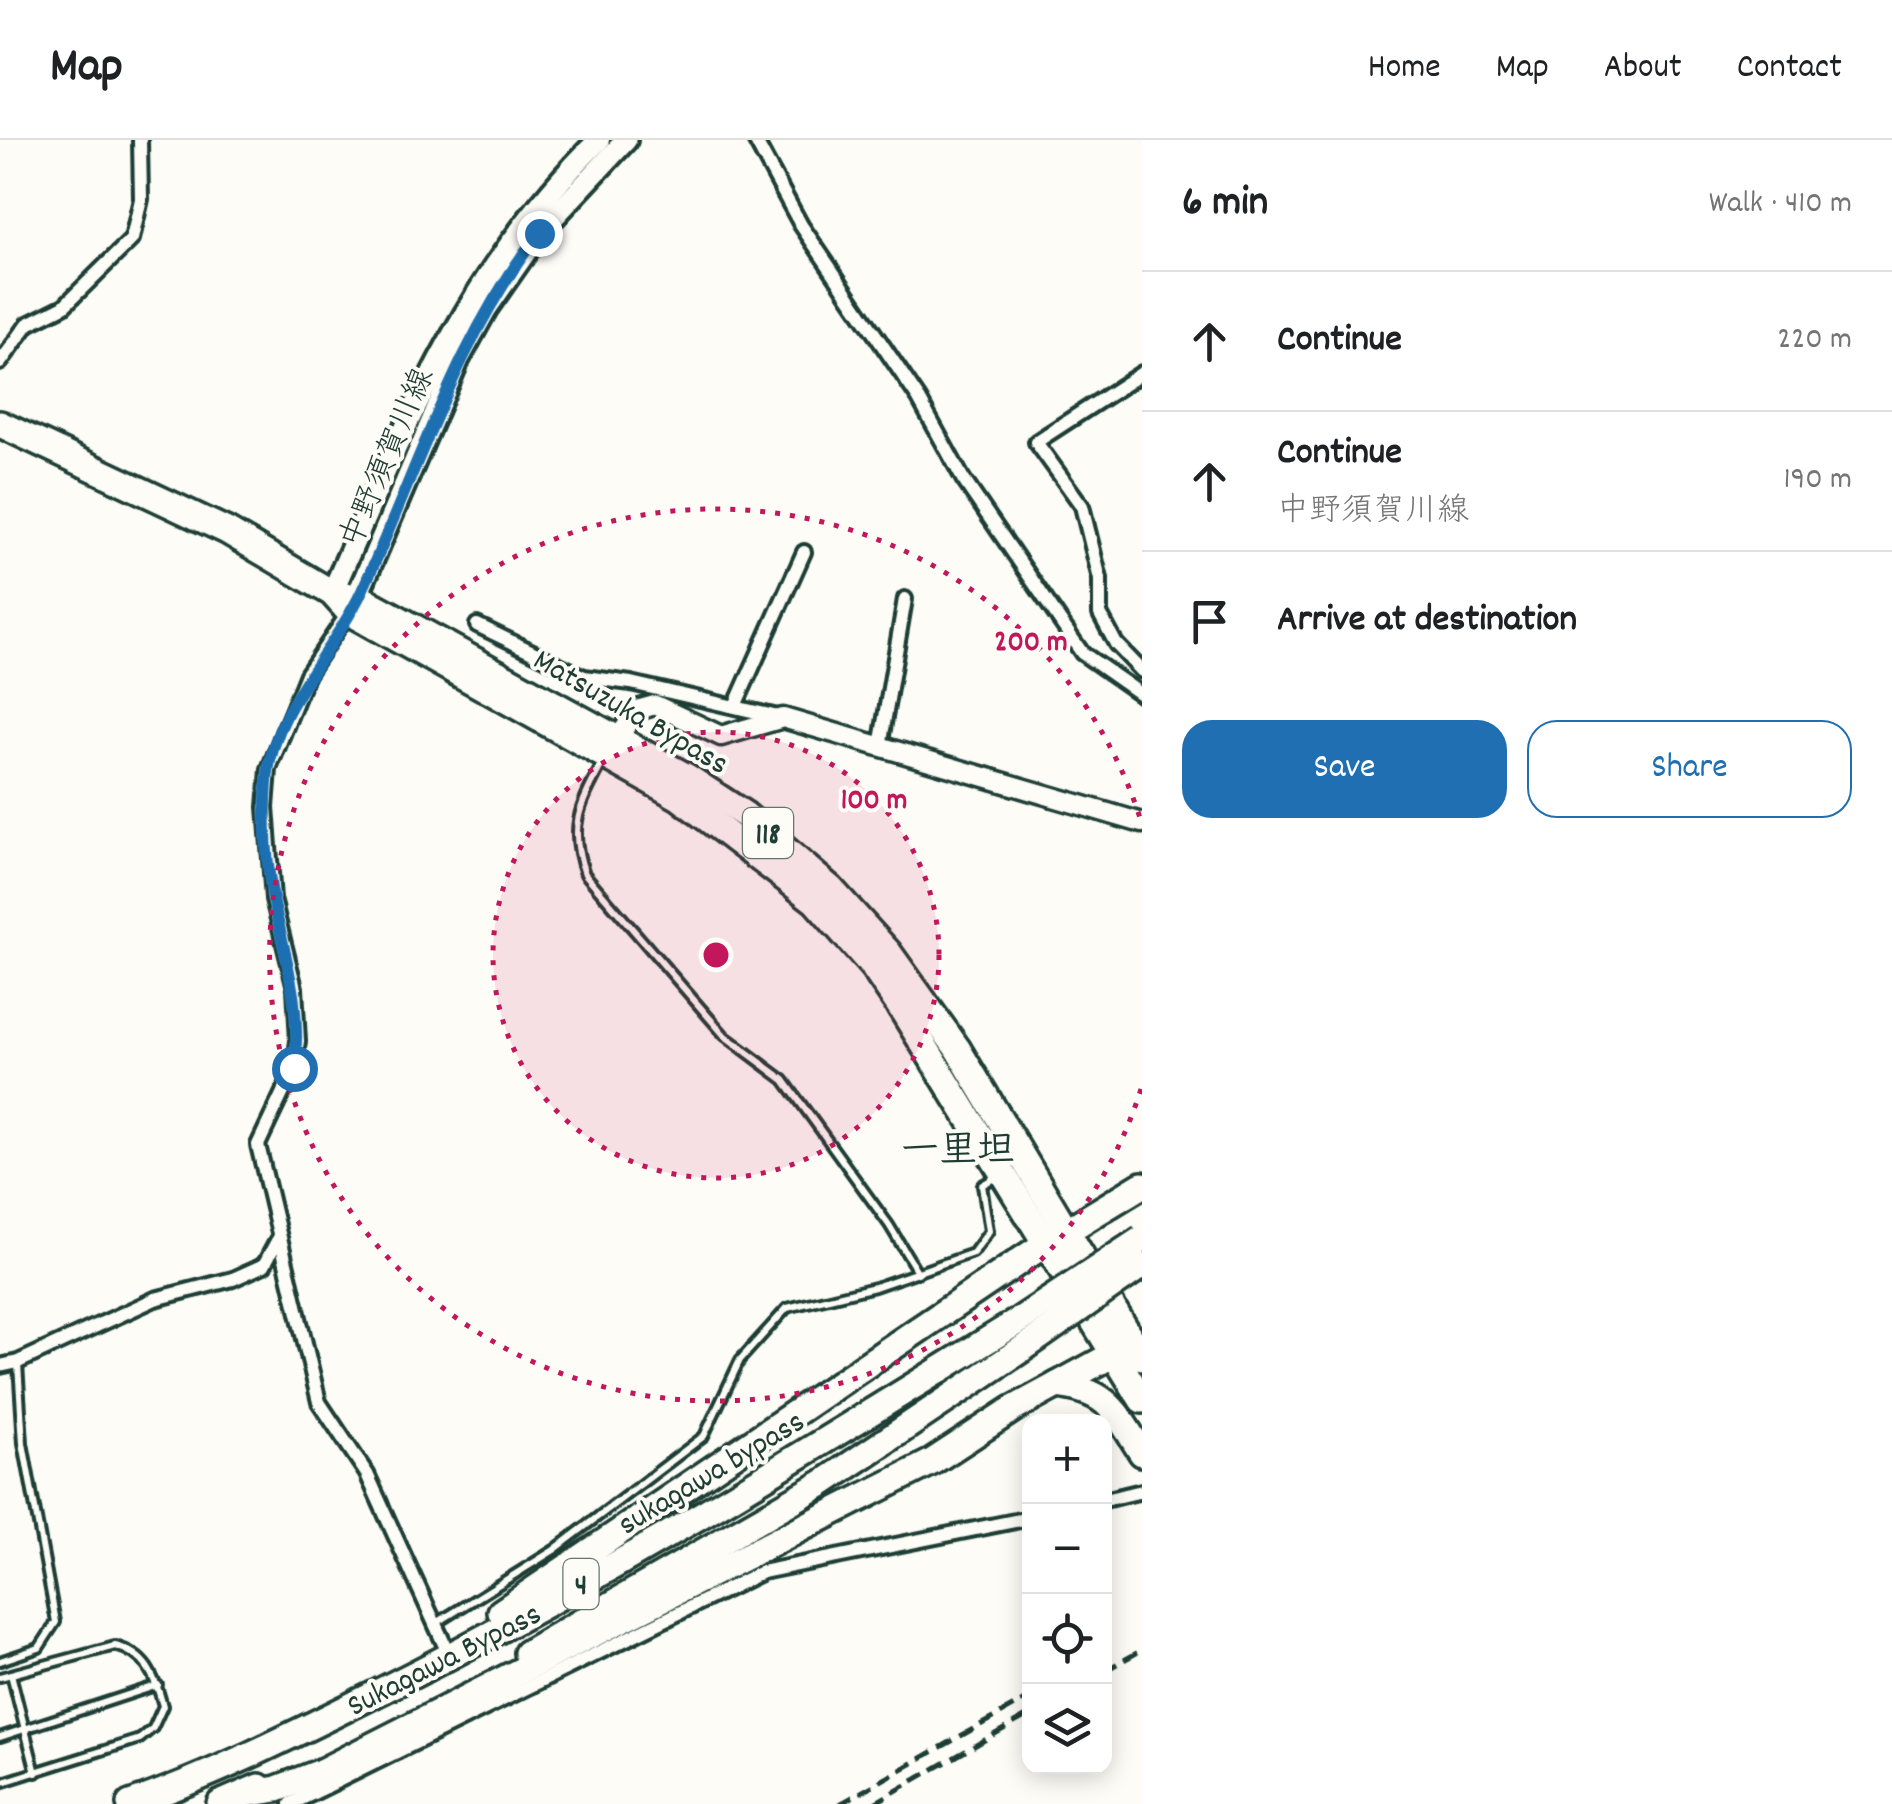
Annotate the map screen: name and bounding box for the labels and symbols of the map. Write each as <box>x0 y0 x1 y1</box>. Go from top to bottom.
route end <box>517 211 563 257</box>
street label: 中野須賀川線 <box>331 362 448 556</box>
text: 200 m <box>994 623 1068 666</box>
street label: Matsuzuka Bypass <box>523 640 736 789</box>
text: 100 m <box>841 781 907 824</box>
road number: 118 <box>743 808 793 858</box>
centre of rings <box>698 937 734 973</box>
route start <box>272 1046 318 1092</box>
district label: 一里坦 <box>901 1126 1015 1181</box>
street label: sukagawa bypass <box>610 1401 815 1549</box>
road number: 4 <box>564 1559 598 1609</box>
street label: Sukagawa Bypass <box>340 1594 551 1731</box>

